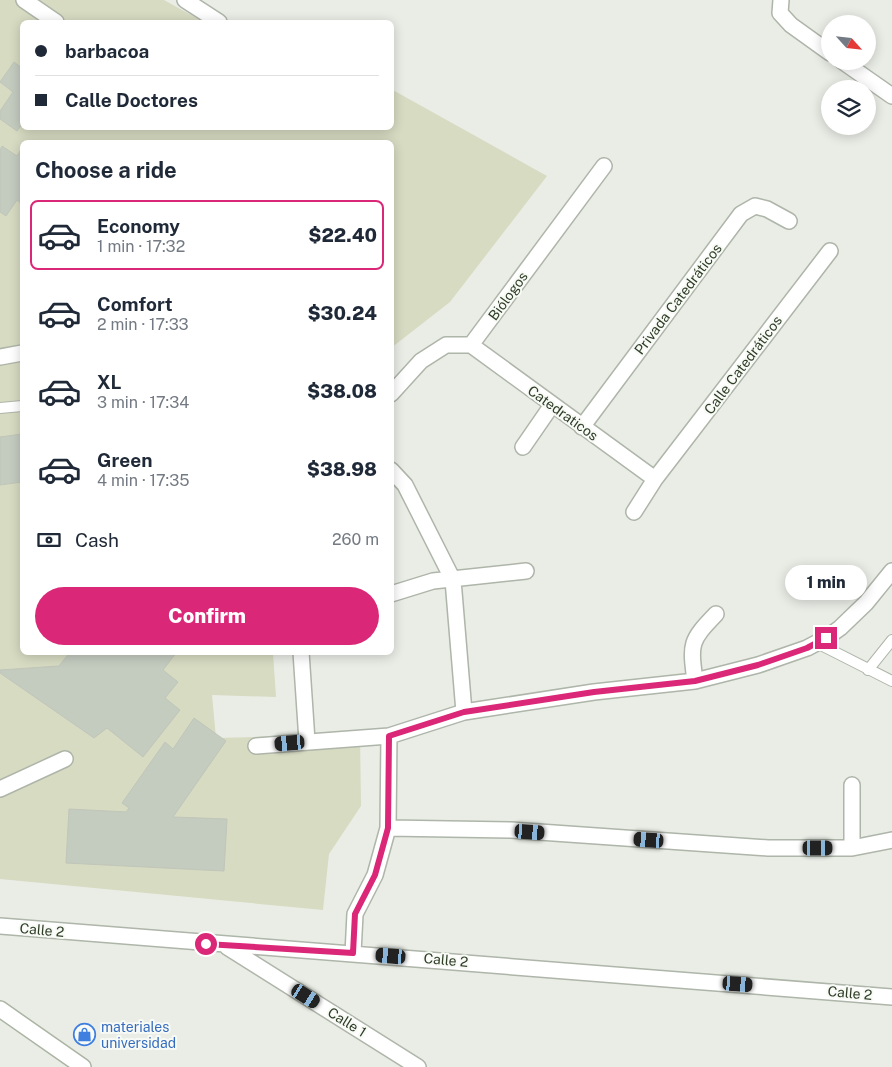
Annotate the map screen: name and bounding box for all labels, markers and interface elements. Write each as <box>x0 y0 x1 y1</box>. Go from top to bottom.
north arrow <box>821 15 876 70</box>
map controls <box>821 15 876 135</box>
text: barbacoa <box>65 40 149 62</box>
button: layers <box>821 80 876 135</box>
text: Calle Doctores <box>65 89 198 111</box>
text: Choose a ride <box>35 157 177 183</box>
icon: car <box>37 213 82 258</box>
text: Economy <box>97 215 180 237</box>
text: $22.40 <box>308 224 377 246</box>
text: 1 min · 17:32 <box>97 237 185 256</box>
street label: Privada Catedráticos <box>631 240 725 358</box>
street label: Biólogos <box>485 269 531 323</box>
icon: car <box>37 291 82 336</box>
text: Comfort <box>97 293 173 315</box>
text: $30.24 <box>307 302 377 324</box>
street label: Calle Catedráticos <box>701 313 785 417</box>
text: 2 min · 17:33 <box>97 315 189 334</box>
icon: car <box>37 369 82 414</box>
text: XL <box>97 371 122 393</box>
text: $38.08 <box>307 380 377 402</box>
street label: Catedraticos <box>525 382 601 444</box>
text: 3 min · 17:34 <box>97 393 189 412</box>
icon: car <box>37 447 82 492</box>
text: Green <box>97 449 152 471</box>
text: $38.98 <box>307 458 377 480</box>
text: 4 min · 17:35 <box>97 471 189 490</box>
icon: cash <box>35 526 63 554</box>
text: Cash <box>75 529 119 551</box>
text: 260 m <box>332 530 379 549</box>
callout: 1 min <box>785 566 867 600</box>
text: 1 min <box>806 573 846 592</box>
button: Confirm <box>35 587 379 645</box>
route end <box>815 627 837 649</box>
car <box>274 734 305 752</box>
car <box>514 823 545 841</box>
car <box>633 831 664 849</box>
car <box>803 841 833 856</box>
street label: Calle 2 <box>19 920 65 940</box>
route start <box>195 933 217 955</box>
car <box>375 947 406 965</box>
street label: Calle 2 <box>423 950 469 970</box>
car <box>722 975 753 993</box>
car <box>289 982 322 1010</box>
street label: Calle 2 <box>827 983 873 1003</box>
street label: Calle 1 <box>325 1004 369 1040</box>
place label: materiales universidad <box>101 1019 176 1051</box>
shop icon: materiales universidad <box>73 1023 97 1047</box>

